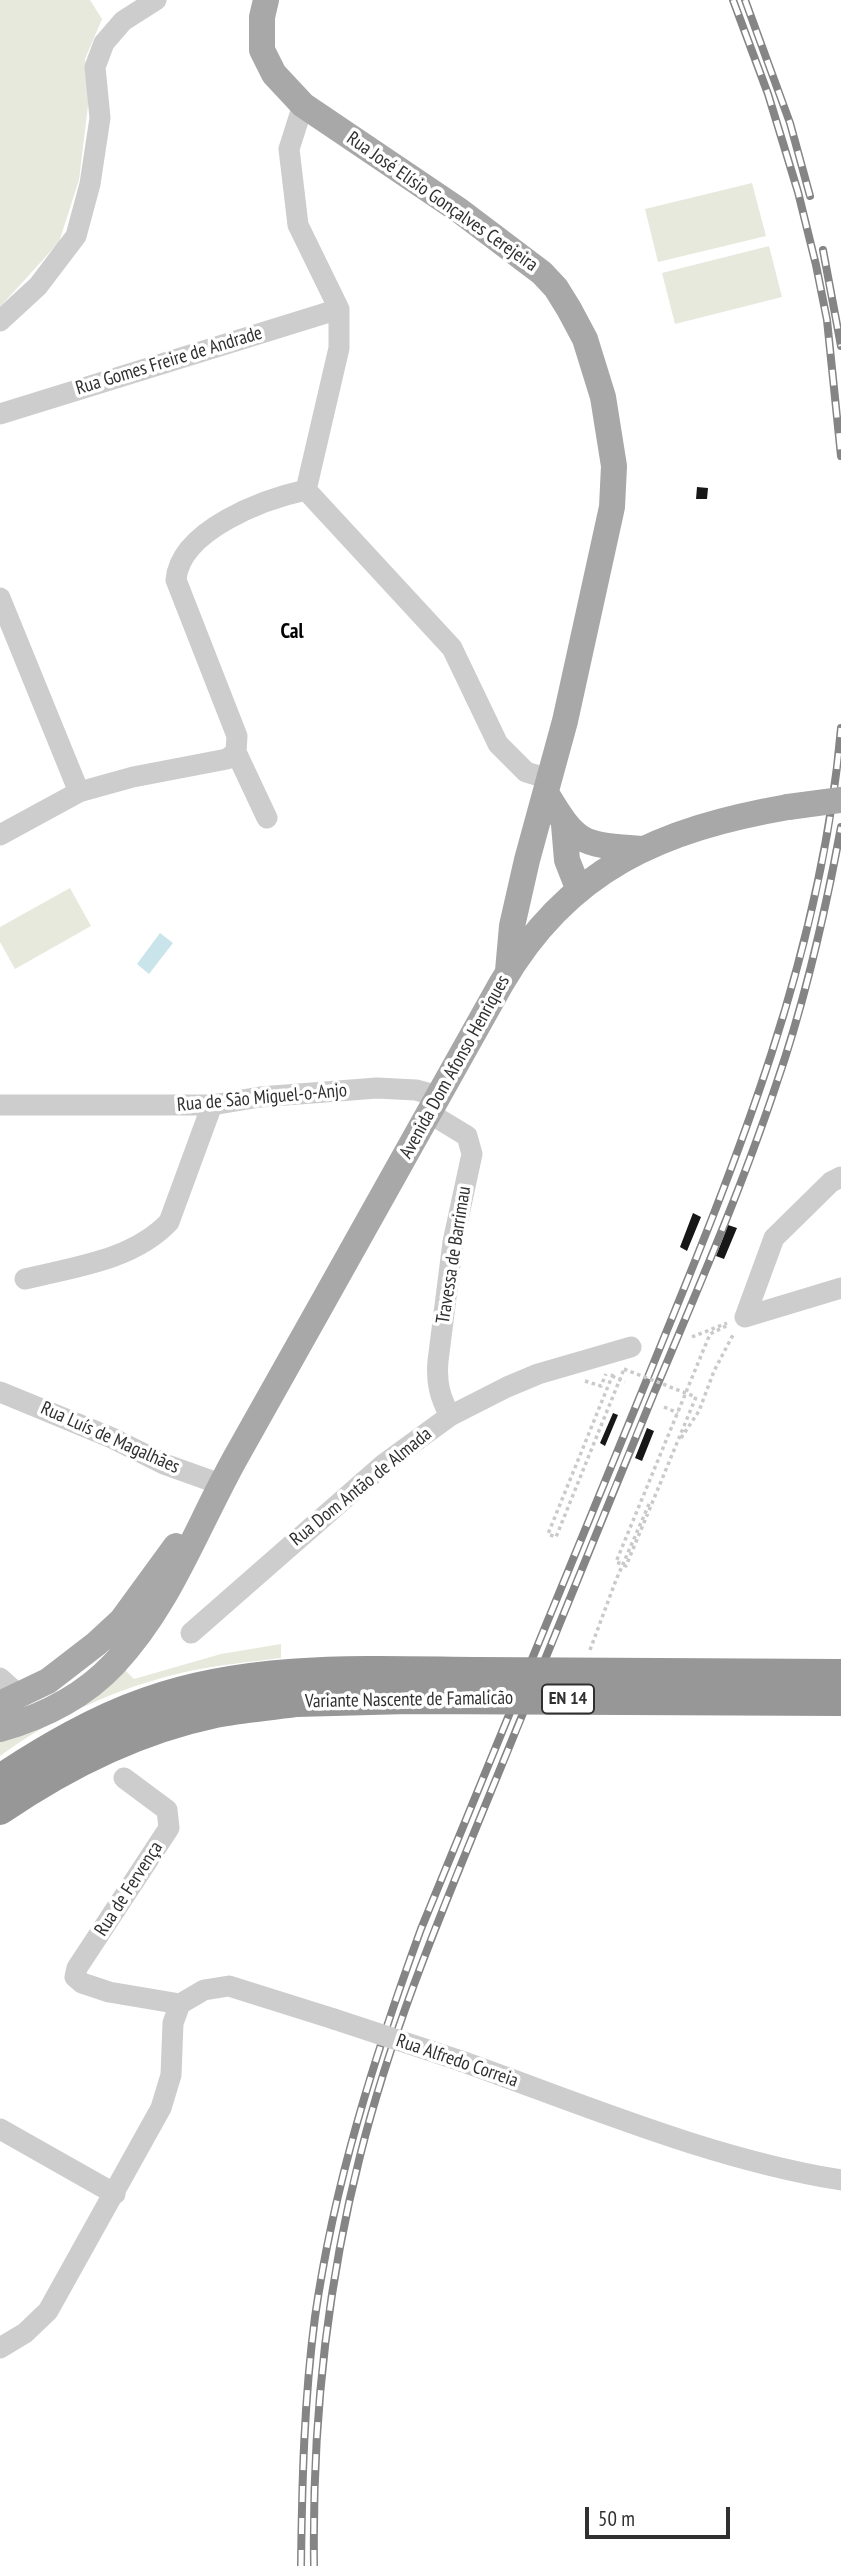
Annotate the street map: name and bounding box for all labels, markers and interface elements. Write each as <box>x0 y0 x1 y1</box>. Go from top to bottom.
street label: Rua José Elísio Gonçalves Cerejeira <box>342 127 542 277</box>
street label: Rua Gomes Freire de Andrade <box>73 322 265 400</box>
district label: Cal <box>280 619 304 645</box>
street label: Avenida Dom Afonso Henriques <box>395 971 515 1163</box>
street label: Rua de São Miguel-o-Anjo <box>176 1079 348 1117</box>
street label: Travessa de Barrimau <box>432 1185 476 1325</box>
street label: Rua Luís de Magalhães <box>37 1397 183 1479</box>
street label: Rua Dom Antão de Almada <box>286 1423 436 1551</box>
road number: EN 14 <box>542 1684 594 1714</box>
street label: Variante Nascente de Famalicão <box>305 1687 513 1713</box>
street label: Rua de Fervença <box>90 1838 168 1940</box>
street label: Rua Alfredo Correia <box>393 2030 521 2092</box>
scale bar <box>589 2492 734 2536</box>
text: 50 m <box>598 2505 635 2532</box>

